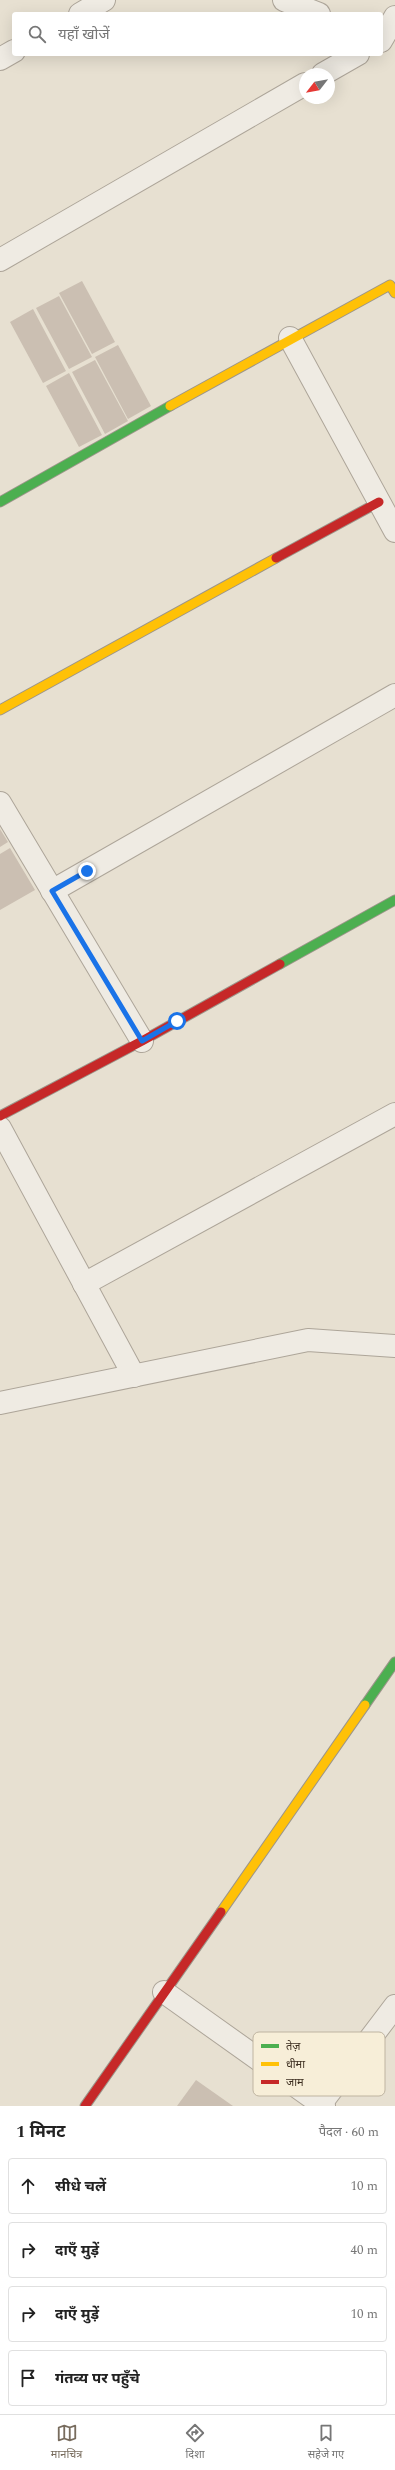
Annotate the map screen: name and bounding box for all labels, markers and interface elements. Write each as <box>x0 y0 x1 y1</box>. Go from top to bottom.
search box <box>12 12 383 56</box>
icon: search <box>26 23 48 45</box>
text: यहाँ खोजें <box>58 23 110 46</box>
north arrow <box>299 68 335 104</box>
route end <box>78 862 96 880</box>
route start <box>168 1012 186 1030</box>
legend <box>253 2032 385 2096</box>
text: तेज़ <box>286 2038 301 2055</box>
text: धीमा <box>286 2056 305 2073</box>
text: जाम <box>286 2074 304 2091</box>
text: 1 मिनट <box>16 2119 65 2145</box>
text: पैदल · 60 m <box>319 2122 379 2142</box>
icon: ahead <box>17 2175 39 2197</box>
text: सीधे चलें <box>55 2175 106 2198</box>
text: 10 m <box>351 2176 378 2196</box>
icon: right <box>17 2239 39 2261</box>
text: दाएँ मुड़ें <box>55 2239 99 2262</box>
text: 40 m <box>351 2240 378 2260</box>
icon: right <box>17 2303 39 2325</box>
text: दाएँ मुड़ें <box>55 2303 99 2326</box>
text: 10 m <box>351 2304 378 2324</box>
icon: arrive <box>17 2367 39 2389</box>
text: गंतव्य पर पहुँचे <box>55 2367 140 2390</box>
tab: मानचित्र <box>51 2422 82 2463</box>
tab: दिशा <box>184 2422 206 2463</box>
tab: सहेजे गए <box>308 2422 344 2463</box>

